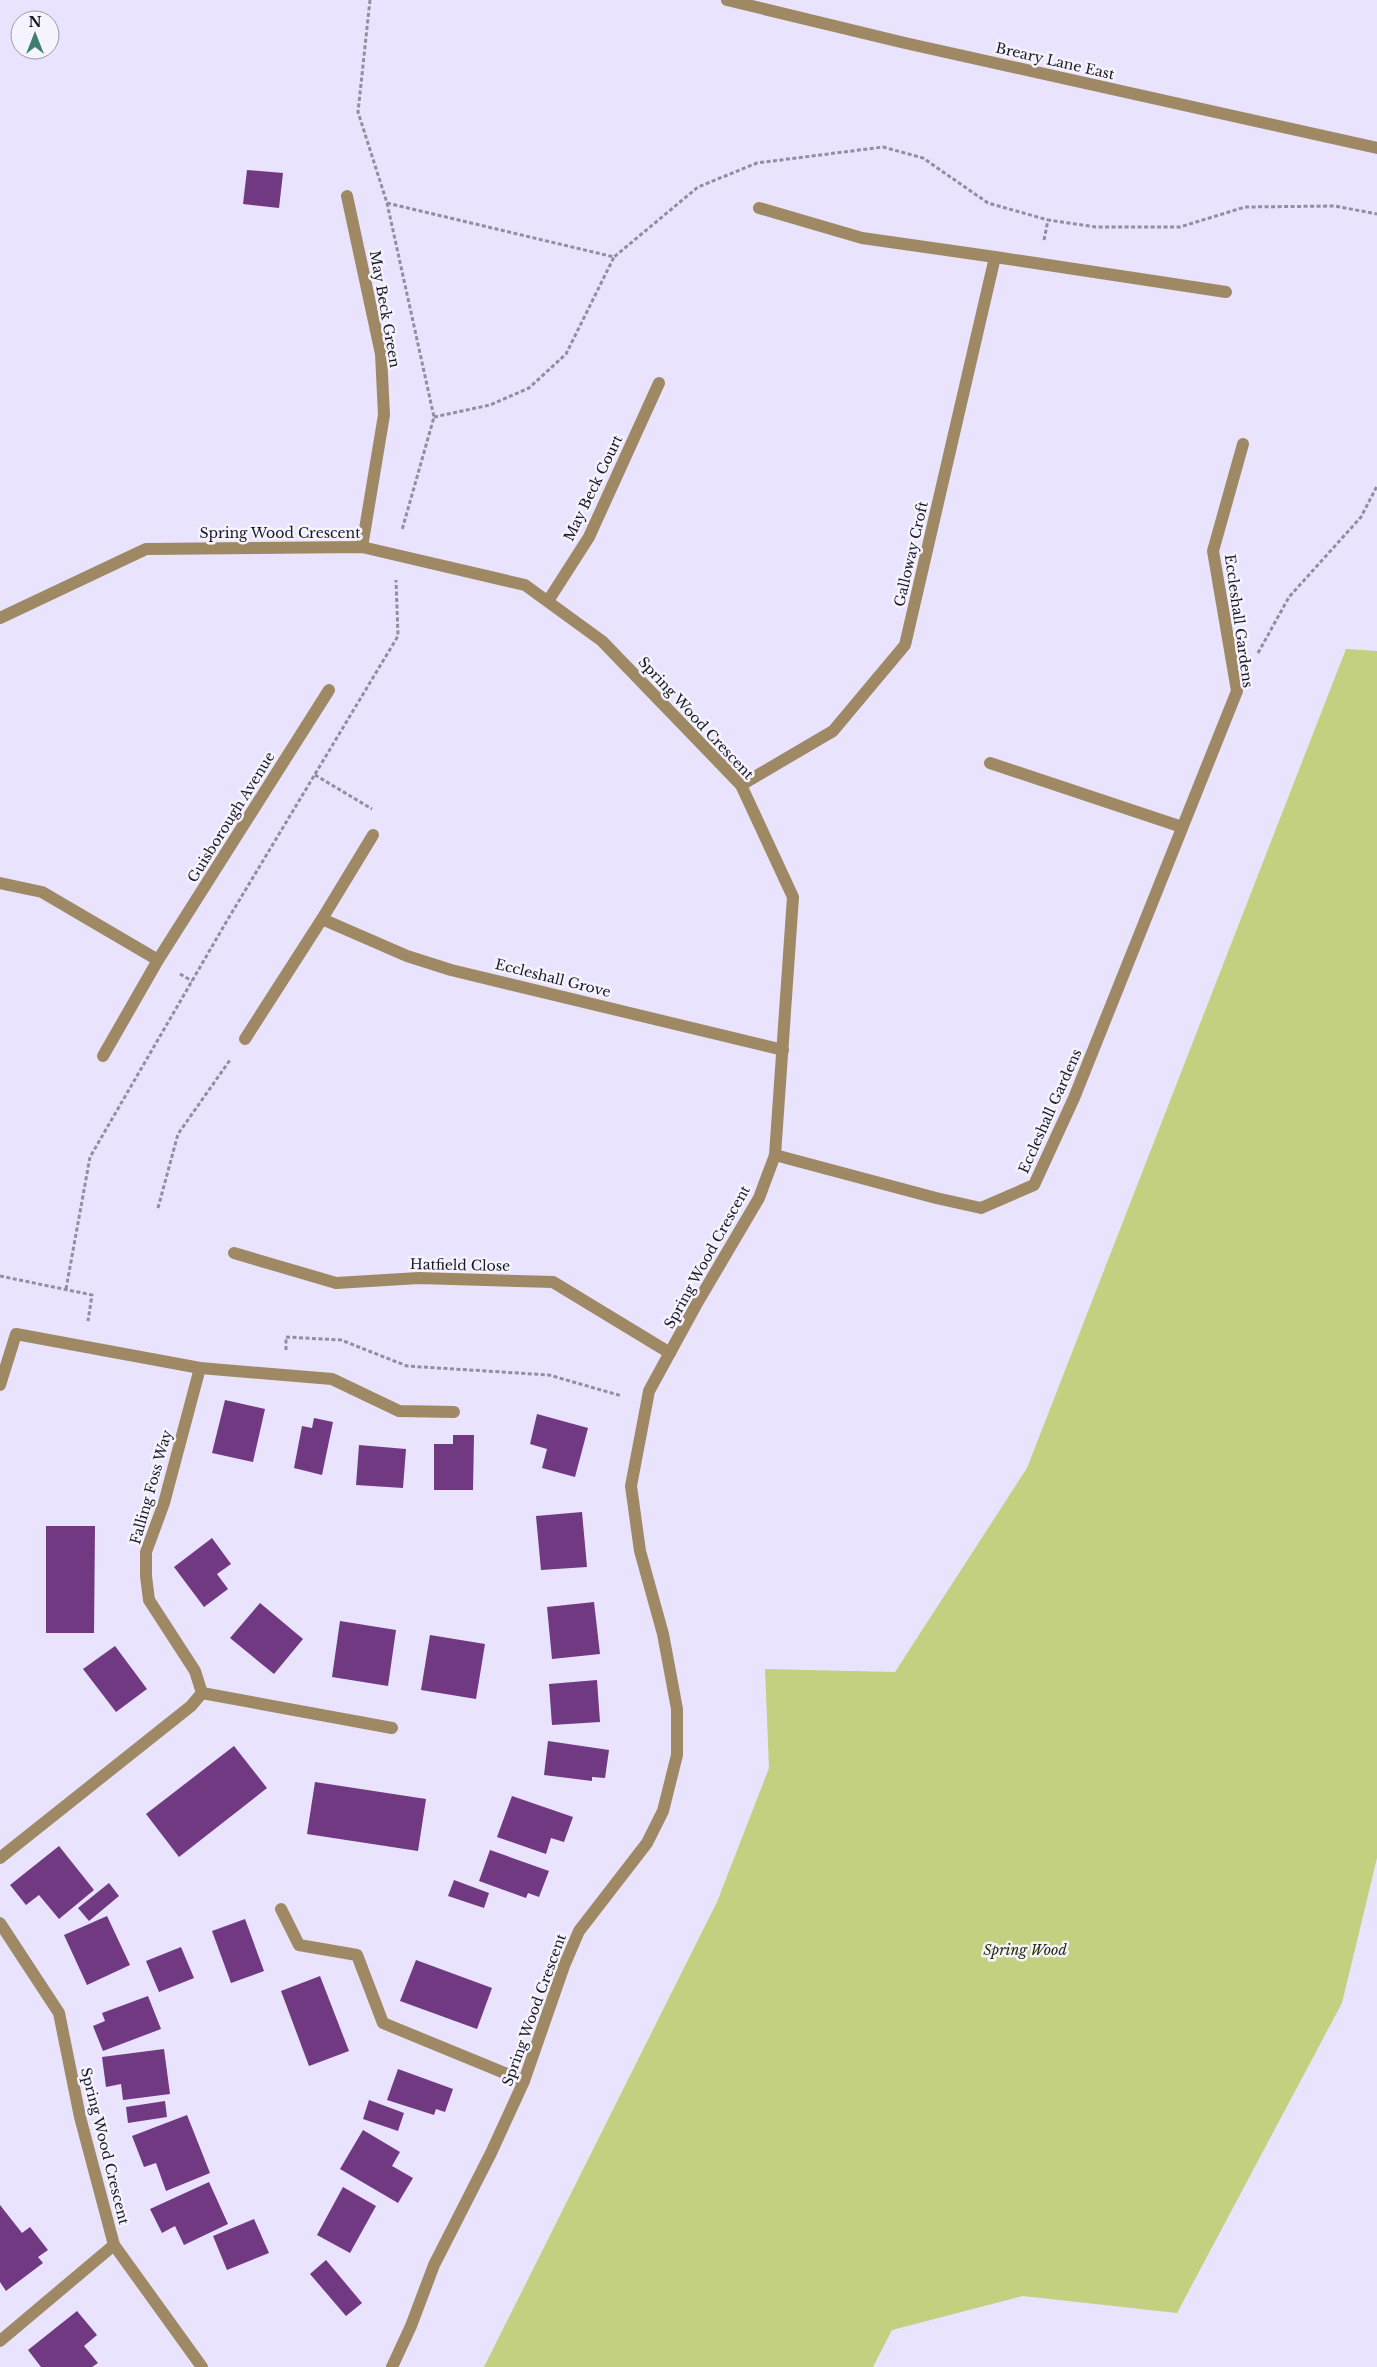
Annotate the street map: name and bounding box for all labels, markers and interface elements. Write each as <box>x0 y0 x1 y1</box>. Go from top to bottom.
north arrow <box>10 10 60 60</box>
text: N <box>28 13 42 31</box>
street label: Breary Lane East <box>994 39 1117 84</box>
street label: May Beck Green <box>366 249 404 369</box>
street label: May Beck Court <box>560 431 627 544</box>
street label: Galloway Croft <box>890 499 932 608</box>
street label: Spring Wood Crescent <box>200 524 361 542</box>
street label: Eccleshall Gardens <box>1221 553 1257 689</box>
street label: Spring Wood Crescent <box>635 653 758 784</box>
street label: Guisborough Avenue <box>183 748 279 886</box>
street label: Eccleshall Grove <box>493 955 613 1001</box>
street label: Eccleshall Gardens <box>1014 1046 1086 1176</box>
street label: Spring Wood Crescent <box>660 1182 754 1332</box>
street label: Hatfield Close <box>410 1255 510 1275</box>
street label: Falling Foss Way <box>126 1428 176 1546</box>
street label: Spring Wood Crescent <box>498 1931 570 2089</box>
park label: Spring Wood <box>983 1941 1067 1959</box>
street label: Spring Wood Crescent <box>77 2066 133 2227</box>

